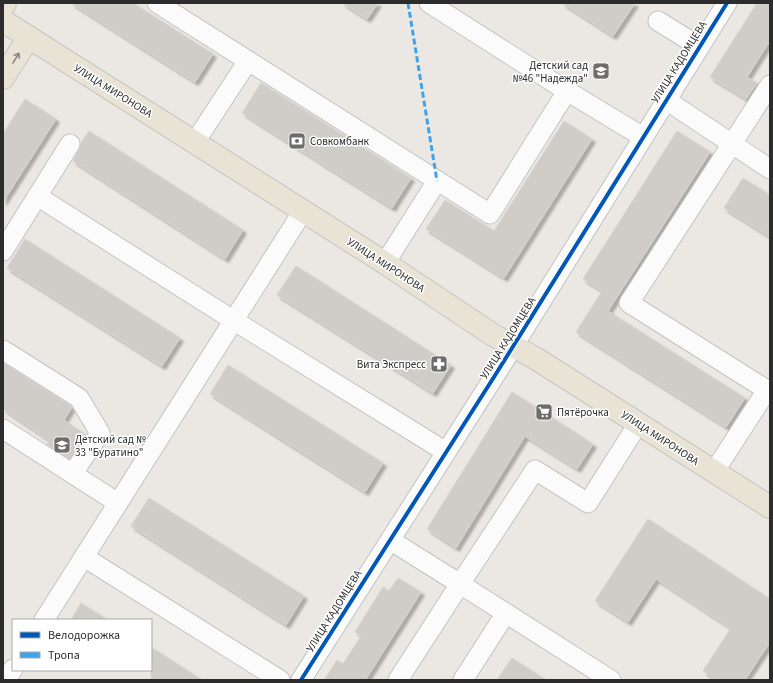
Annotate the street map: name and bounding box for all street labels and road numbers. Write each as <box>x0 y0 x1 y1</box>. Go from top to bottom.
street label: УЛИЦА КАДОМЦЕВА <box>648 18 710 106</box>
street label: УЛИЦА МИРОНОВА <box>71 61 155 121</box>
street label: УЛИЦА МИРОНОВА <box>344 234 428 296</box>
street label: УЛИЦА КАДОМЦЕВА <box>477 294 539 382</box>
street label: УЛИЦА МИРОНОВА <box>618 407 702 469</box>
street label: УЛИЦА КАДОМЦЕВА <box>303 567 365 655</box>

